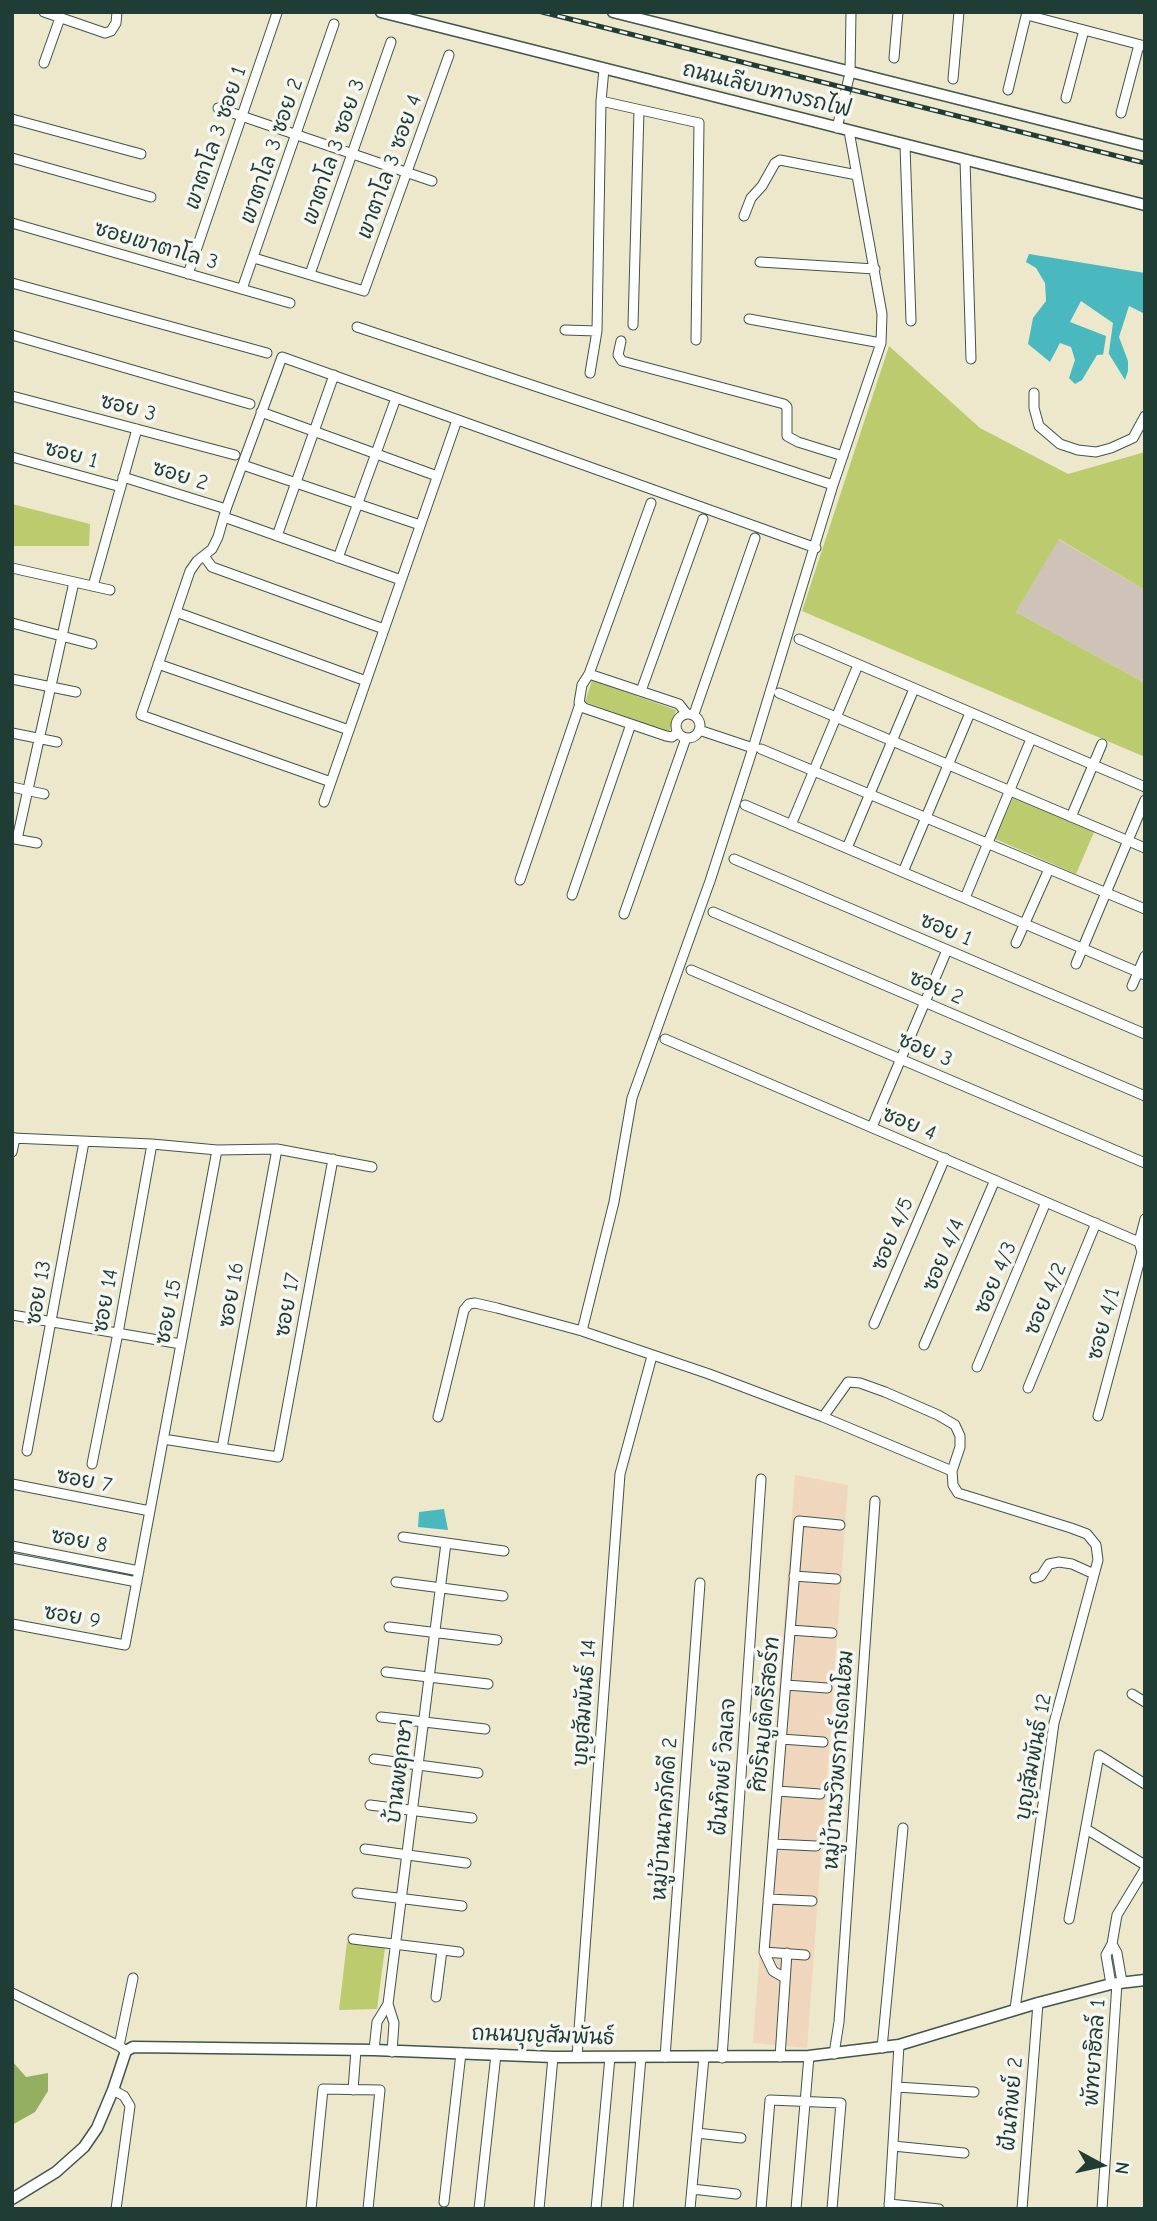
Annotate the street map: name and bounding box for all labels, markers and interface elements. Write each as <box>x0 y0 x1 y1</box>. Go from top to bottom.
street label: ถนนเลียบทางรถไฟ <box>680 57 854 123</box>
street label: เขาตาโล 3 ซอย 1 <box>180 63 252 213</box>
street label: เขาตาโล 3 ซอย 2 <box>235 75 309 227</box>
street label: เขาตาโล 3 ซอย 3 <box>297 76 371 228</box>
street label: เขาตาโล 3 ซอย 4 <box>352 91 428 243</box>
street label: ซอยเขาตาโล 3 <box>91 216 221 276</box>
street label: ซอย 3 <box>97 388 159 428</box>
street label: ซอย 1 <box>41 436 101 474</box>
street label: ซอย 2 <box>149 456 211 496</box>
street label: ซอย 1 <box>916 908 976 952</box>
street label: ซอย 2 <box>905 965 967 1011</box>
street label: ซอย 3 <box>894 1027 956 1073</box>
street label: ซอย 4 <box>878 1101 940 1147</box>
street label: ซอย 4/5 <box>866 1194 920 1274</box>
street label: ซอย 4/4 <box>918 1215 970 1295</box>
street label: ซอย 4/3 <box>970 1238 1022 1318</box>
street label: ซอย 13 <box>21 1259 57 1327</box>
street label: ซอย 4/2 <box>1019 1259 1073 1339</box>
street label: ซอย 16 <box>214 1260 250 1330</box>
street label: ซอย 14 <box>88 1267 124 1335</box>
street label: ซอย 17 <box>270 1271 306 1339</box>
street label: ซอย 15 <box>150 1277 188 1347</box>
street label: ซอย 4/1 <box>1082 1285 1126 1363</box>
street label: ซอย 7 <box>54 1463 114 1499</box>
street label: ซอย 8 <box>49 1523 109 1559</box>
street label: ซอย 9 <box>42 1600 102 1634</box>
street label: ศิขรินบูติครีสอร์ท <box>747 1635 785 1793</box>
street label: บุญสัมพันธ์ 14 <box>568 1639 602 1767</box>
street label: หมู่บ้านรวิพรการ์เดนโฮม <box>819 1649 859 1871</box>
street label: บุญสัมพันธ์ 12 <box>1010 1692 1058 1822</box>
street label: ฝันทิพย์ วิลเลจ <box>707 1697 741 1837</box>
street label: บ้านพฤกษา <box>381 1717 419 1825</box>
street label: หมู่บ้านนาคภัคดี 2 <box>647 1737 683 1901</box>
street label: พัทยาฮิลล์ 1 <box>1079 1998 1111 2108</box>
street label: ถนนบุญสัมพันธ์ <box>471 2021 615 2051</box>
street label: ฝันทิพย์ 2 <box>995 2056 1029 2152</box>
north arrow <box>1066 2130 1136 2200</box>
text: N <box>1110 2160 1134 2176</box>

